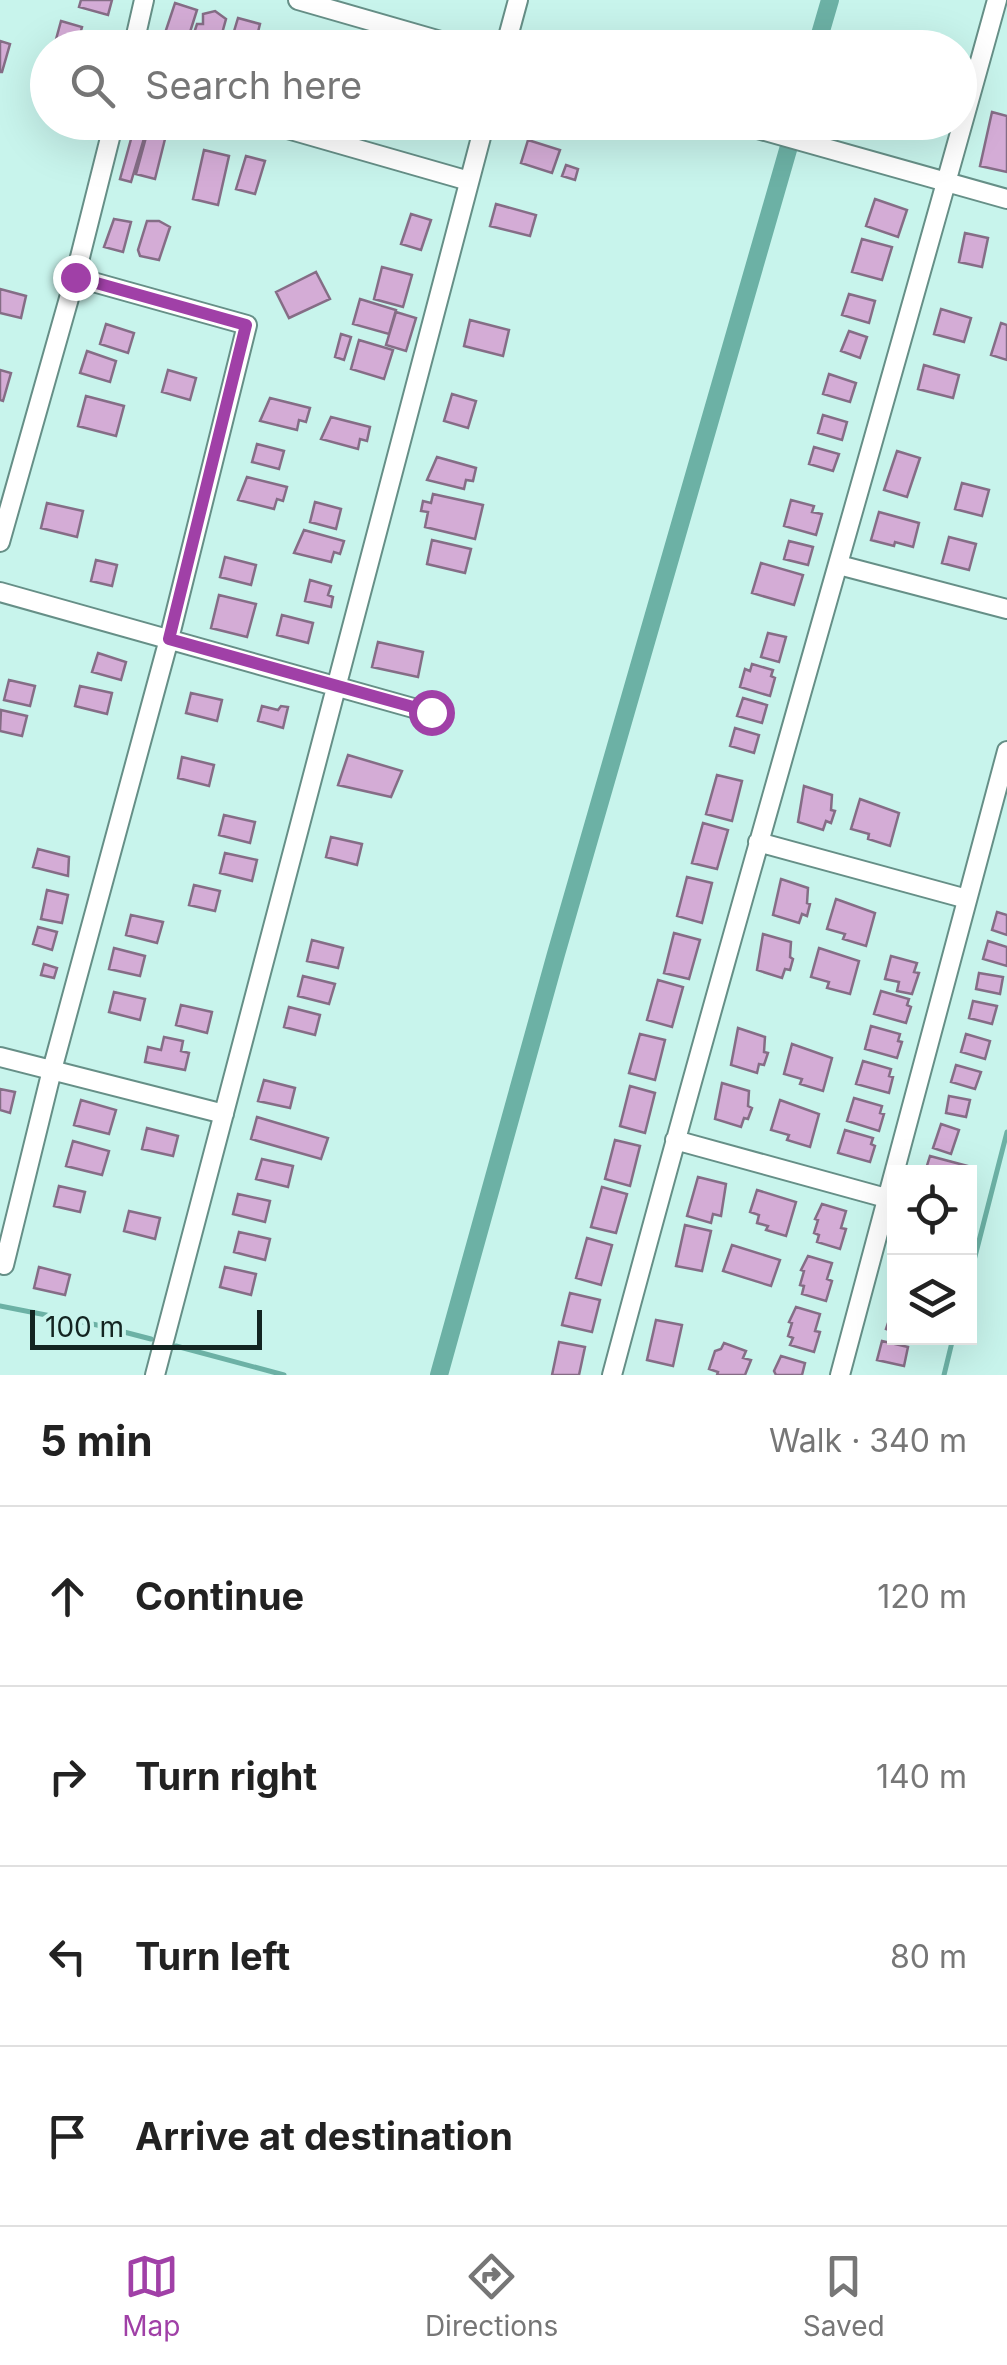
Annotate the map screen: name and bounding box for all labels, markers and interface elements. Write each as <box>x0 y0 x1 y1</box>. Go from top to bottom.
search box <box>30 30 977 140</box>
icon: search <box>65 58 120 113</box>
text: Search here <box>145 62 362 108</box>
route end <box>53 255 99 301</box>
route start <box>409 690 455 736</box>
map controls <box>887 1165 977 1345</box>
button: locate <box>887 1165 977 1255</box>
button: layers <box>887 1255 977 1345</box>
scale bar <box>30 1305 262 1350</box>
text: 100 m <box>45 1310 124 1344</box>
text: 5 min <box>40 1415 153 1466</box>
text: Walk · 340 m <box>769 1421 967 1460</box>
icon: ahead <box>40 1569 95 1624</box>
text: Continue <box>135 1573 304 1619</box>
text: 120 m <box>877 1577 967 1616</box>
icon: right <box>40 1749 95 1804</box>
text: Turn right <box>135 1753 317 1799</box>
text: 140 m <box>876 1757 967 1796</box>
icon: left <box>40 1929 95 1984</box>
text: Turn left <box>135 1933 290 1979</box>
text: 80 m <box>890 1937 967 1976</box>
icon: arrive <box>40 2109 95 2164</box>
text: Arrive at destination <box>135 2113 513 2159</box>
tab: Map <box>122 2249 180 2343</box>
tab: Directions <box>425 2249 558 2343</box>
tab: Saved <box>803 2249 885 2343</box>

